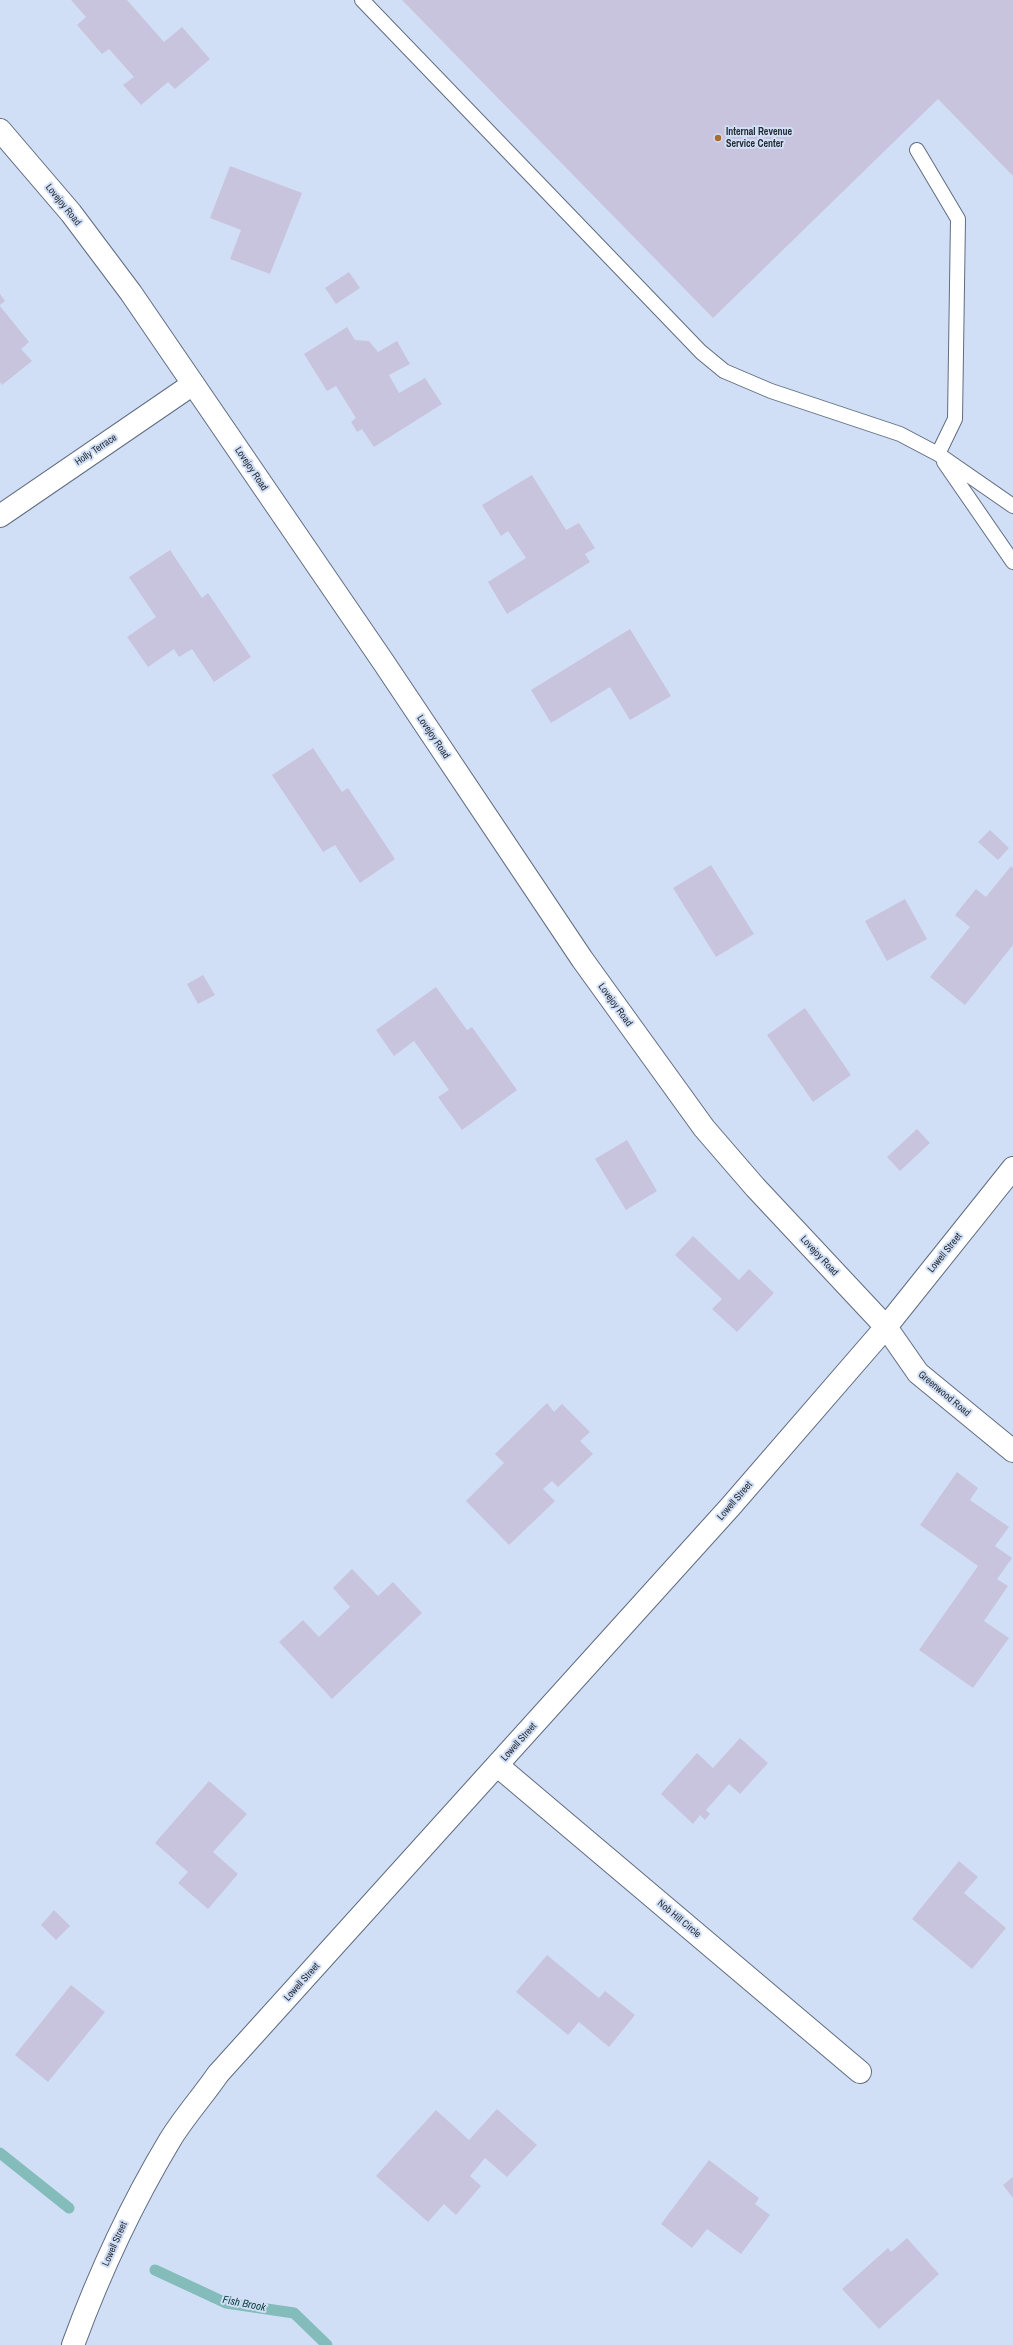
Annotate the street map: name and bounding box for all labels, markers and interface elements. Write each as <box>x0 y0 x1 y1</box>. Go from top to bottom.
place label: Internal Revenue Service Center <box>726 126 792 150</box>
marker: Internal Revenue Service Center <box>713 133 723 143</box>
street label: Lovejoy Road <box>43 182 83 228</box>
street label: Holly Terrace <box>73 432 119 468</box>
street label: Lovejoy Road <box>232 445 270 493</box>
street label: Lovejoy Road <box>414 713 452 761</box>
street label: Lovejoy Road <box>595 981 635 1029</box>
street label: Lowell Street <box>925 1231 965 1275</box>
street label: Lovejoy Road <box>798 1234 840 1278</box>
street label: Greenwood Road <box>916 1369 972 1419</box>
street label: Lowell Street <box>715 1479 755 1523</box>
street label: Lowell Street <box>499 1720 539 1764</box>
street label: Nob Hill Circle <box>655 1897 703 1941</box>
street label: Lowell Street <box>282 1960 322 2004</box>
street label: Lowell Street <box>100 2220 130 2268</box>
water label: Fish Brook <box>221 2293 267 2315</box>

